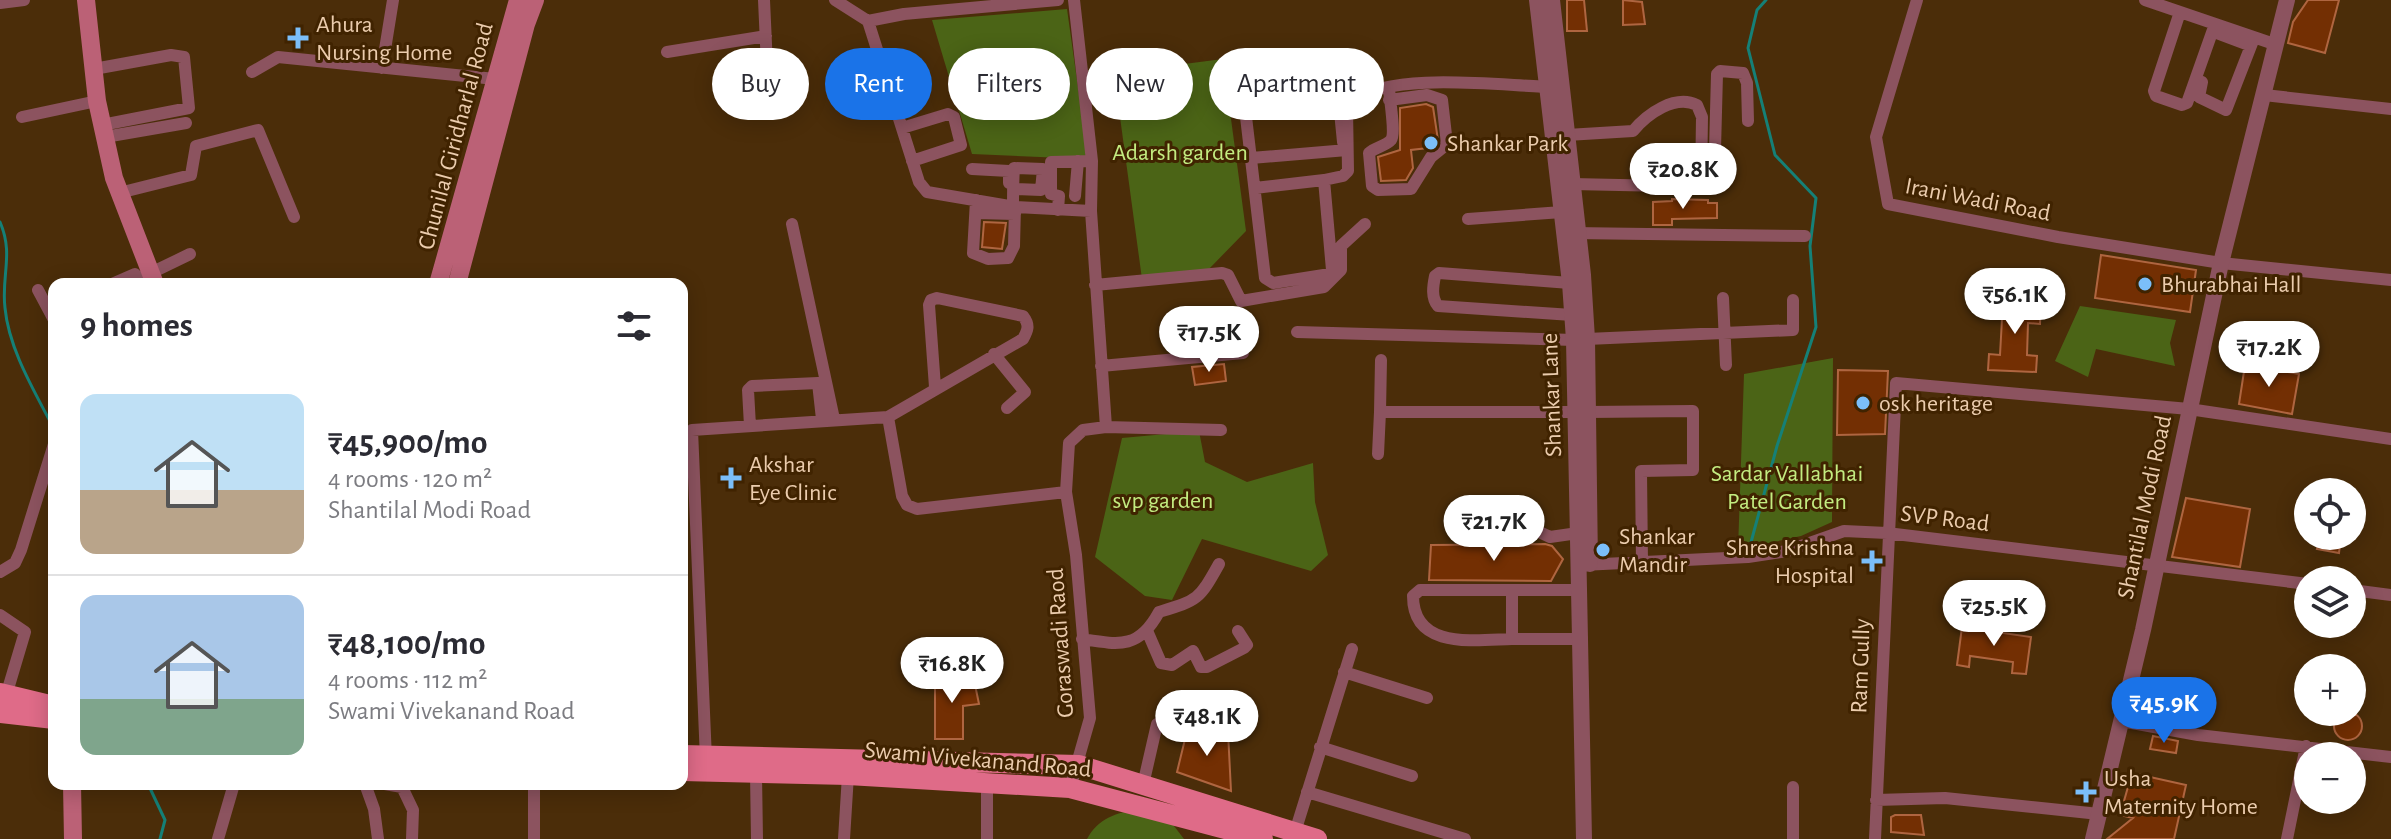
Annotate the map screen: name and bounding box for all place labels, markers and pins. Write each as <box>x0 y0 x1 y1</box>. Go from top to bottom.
place label: Ahura Nursing Home <box>316 13 452 65</box>
marker: Ahura Nursing Home <box>287 27 309 49</box>
place label: Shankar Park <box>1447 132 1568 156</box>
marker: Shankar Park <box>1422 134 1440 152</box>
pin: ₹20.8K <box>1618 143 1748 211</box>
pin: ₹56.1K <box>1950 268 2080 336</box>
place label: Bhurabhai Hall <box>2161 273 2302 297</box>
marker: Bhurabhai Hall <box>2136 275 2154 293</box>
pin: ₹17.5K <box>1144 306 1274 374</box>
pin: ₹17.2K <box>2204 321 2334 389</box>
place label: osk heritage <box>1879 392 1993 416</box>
marker: osk heritage <box>1854 394 1872 412</box>
place label: Akshar Eye Clinic <box>749 453 836 505</box>
marker: Akshar Eye Clinic <box>720 467 742 489</box>
pin: ₹21.7K <box>1429 495 1559 563</box>
place label: Shankar Mandir <box>1619 525 1695 577</box>
place label: Shree Krishna Hospital <box>1726 536 1854 588</box>
marker: Shankar Mandir <box>1594 541 1612 559</box>
marker: Shree Krishna Hospital <box>1861 550 1883 572</box>
pin: ₹25.5K <box>1929 580 2059 648</box>
pin: ₹16.8K <box>887 637 1017 705</box>
pin: ₹45.9K <box>2099 677 2229 745</box>
pin: ₹48.1K <box>1142 690 1272 758</box>
place label: Usha Maternity Home <box>2104 767 2258 819</box>
marker: Usha Maternity Home <box>2075 781 2097 803</box>

